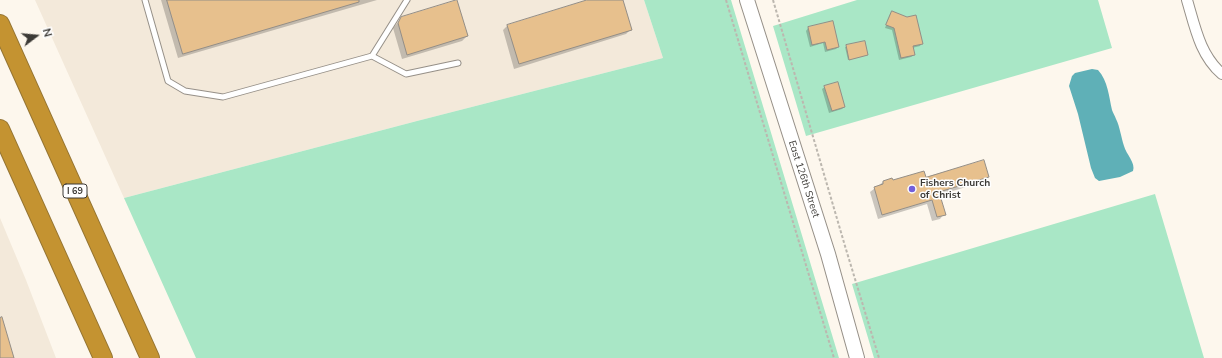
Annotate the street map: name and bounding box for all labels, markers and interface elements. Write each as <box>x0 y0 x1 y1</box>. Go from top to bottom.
north arrow <box>16 16 56 56</box>
text: N <box>40 27 55 39</box>
street label: East 126th Street <box>786 139 822 219</box>
place label: Fishers Church of Christ <box>920 177 990 200</box>
road number: I 69 <box>63 184 87 198</box>
marker: Fishers Church of Christ <box>907 184 917 194</box>

